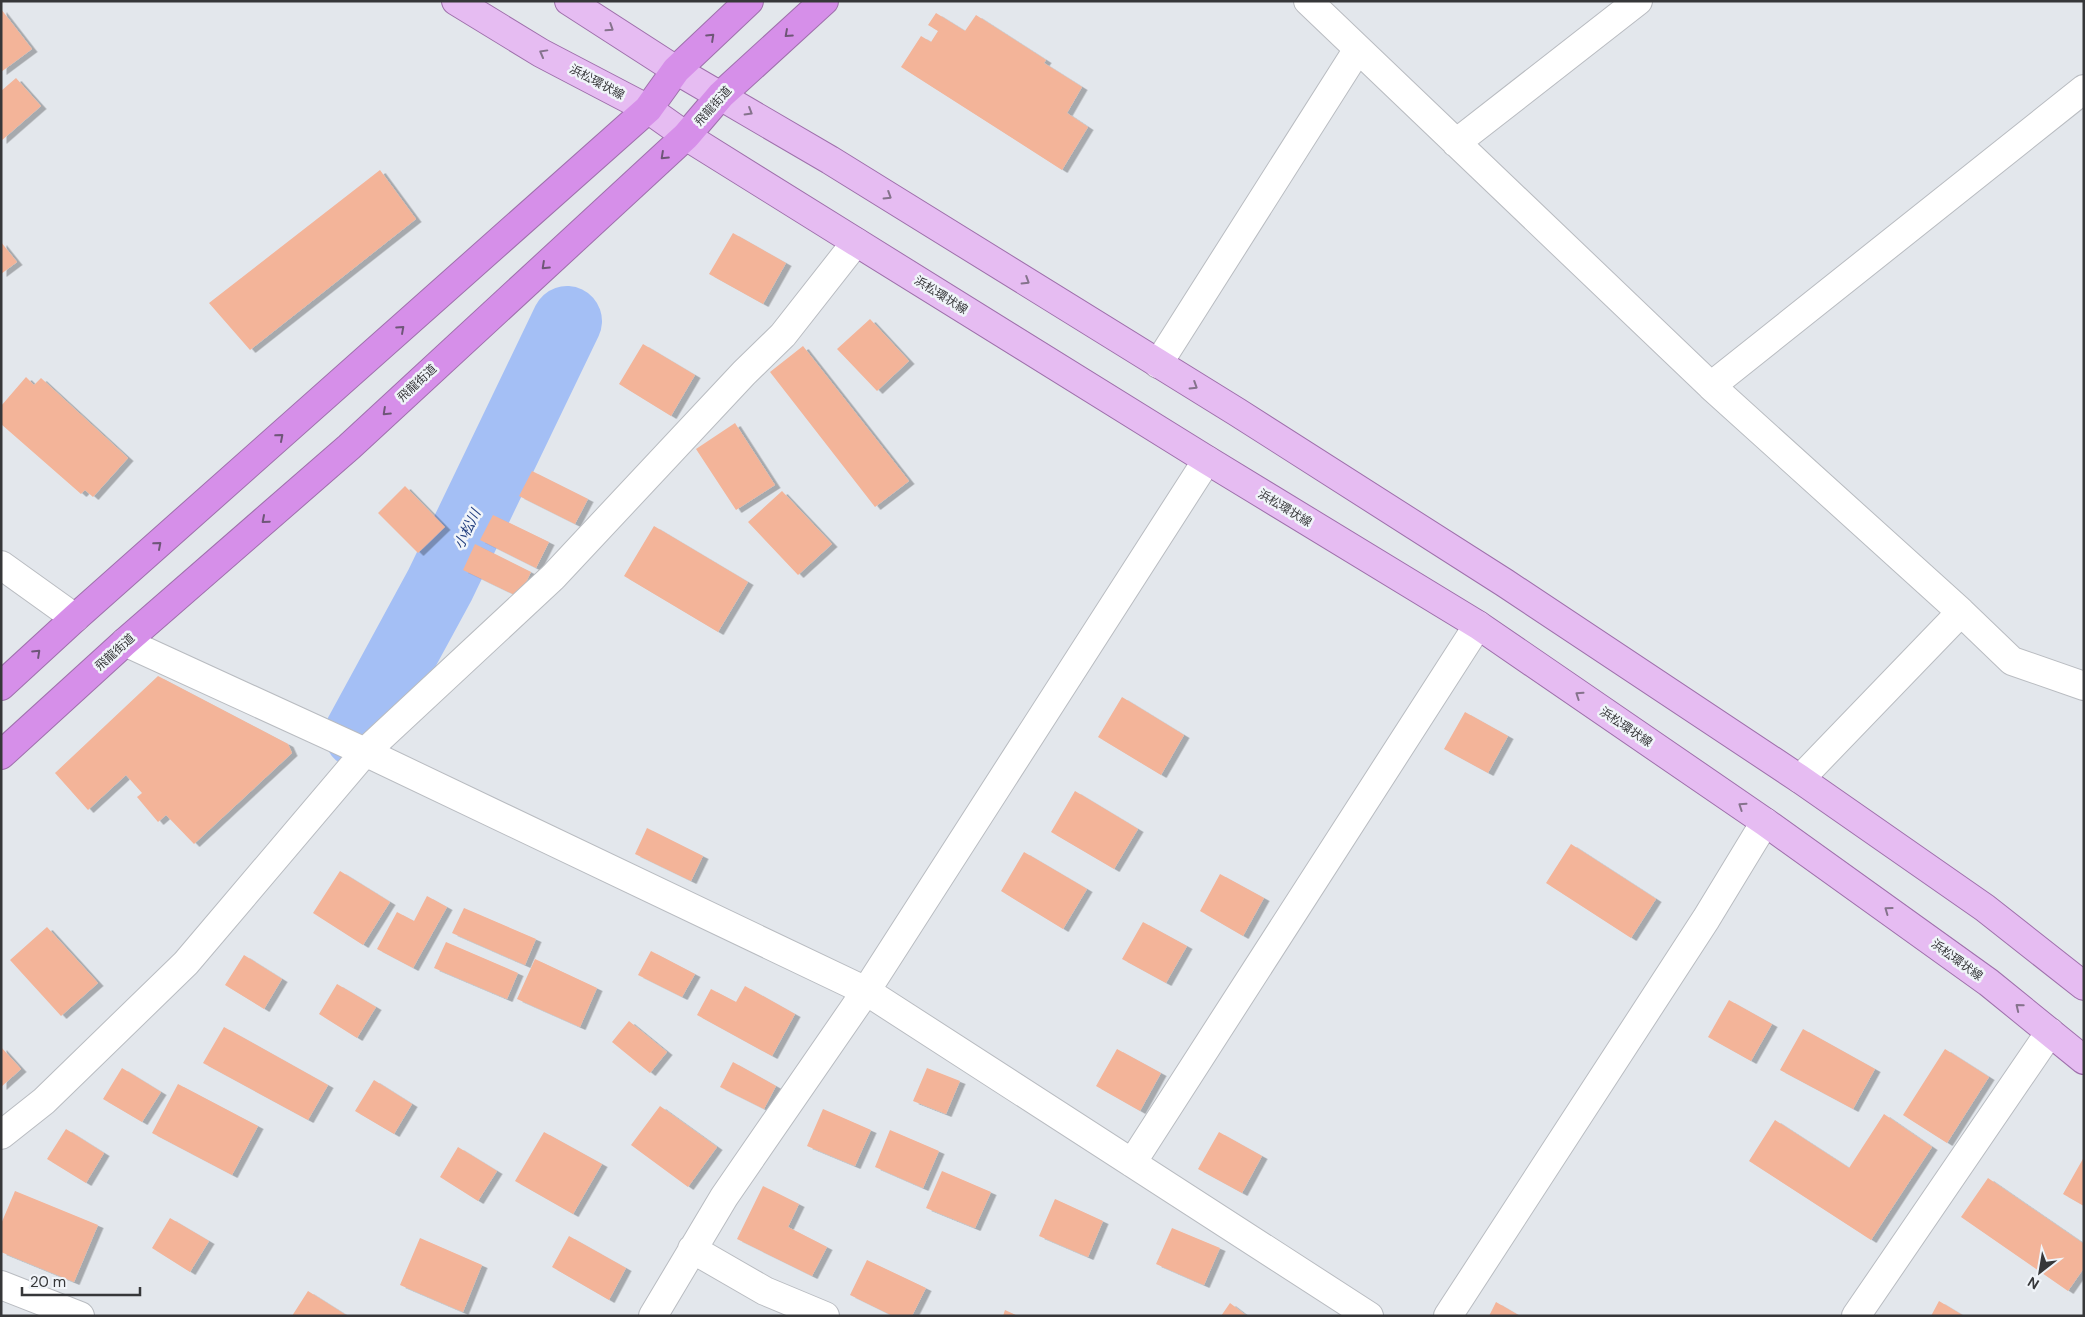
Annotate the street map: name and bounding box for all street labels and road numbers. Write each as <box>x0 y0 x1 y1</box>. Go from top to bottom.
street label: 浜松環状線 <box>567 61 627 103</box>
street label: 飛龍街道 <box>691 83 735 129</box>
street label: 浜松環状線 <box>911 272 971 318</box>
street label: 飛龍街道 <box>394 361 440 405</box>
street label: 浜松環状線 <box>1255 486 1315 530</box>
street label: 飛龍街道 <box>92 630 138 674</box>
street label: 浜松環状線 <box>1597 704 1655 750</box>
street label: 浜松環状線 <box>1928 936 1986 984</box>

